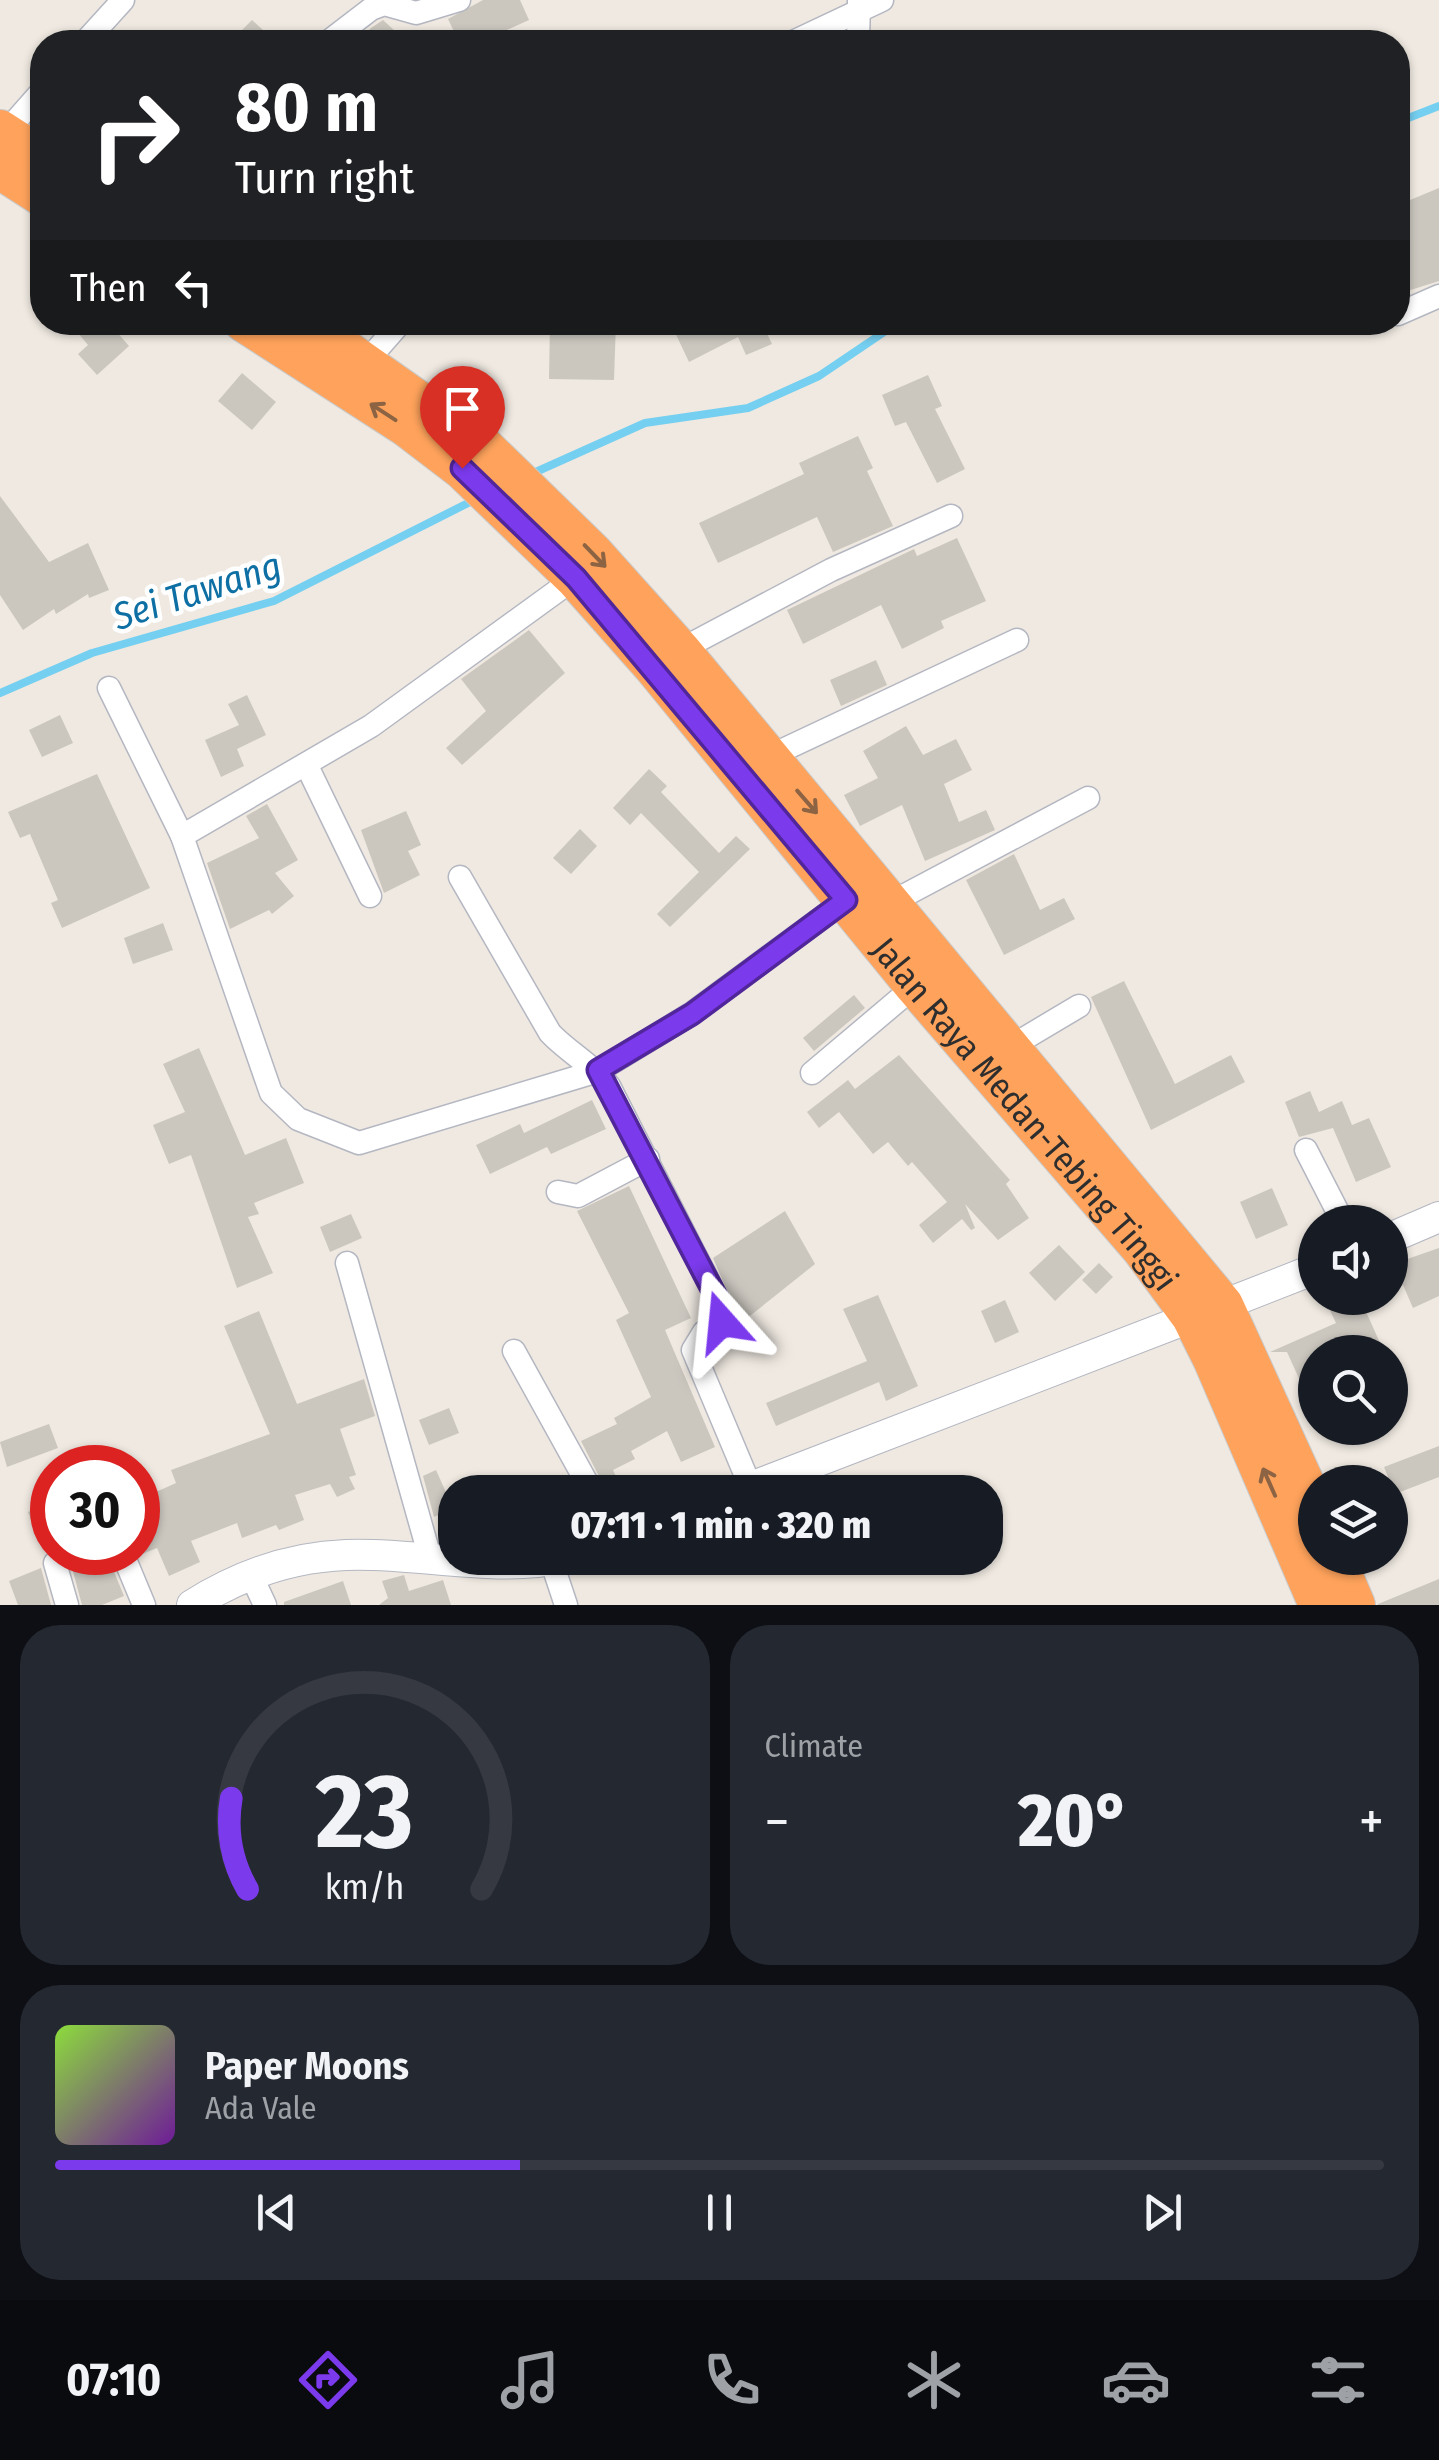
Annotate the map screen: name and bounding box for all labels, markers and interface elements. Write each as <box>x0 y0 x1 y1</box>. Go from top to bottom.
text: 80 m <box>235 66 378 150</box>
icon: right <box>70 70 200 200</box>
text: Turn right <box>235 151 414 205</box>
icon: left <box>166 260 221 315</box>
text: Then <box>70 265 146 311</box>
pin <box>420 366 505 469</box>
icon: arrive <box>435 381 490 436</box>
one-way arrow <box>369 401 398 422</box>
water label: Sei Tawang <box>106 542 287 640</box>
one-way arrow <box>583 544 607 568</box>
one-way arrow <box>796 789 818 815</box>
street label: Jalan Raya Medan-Tebing Tinggi <box>863 929 1186 1299</box>
map controls <box>1298 1205 1408 1575</box>
button: sound <box>1298 1205 1408 1315</box>
position arrow <box>670 1270 774 1374</box>
button: search <box>1298 1335 1408 1445</box>
speed limit sign: 30 <box>30 1445 160 1575</box>
button: layers <box>1298 1465 1408 1575</box>
one-way arrow <box>1259 1467 1277 1498</box>
text: 07:11 · 1 min · 320 m <box>570 1502 871 1548</box>
text: Climate <box>765 1727 863 1765</box>
text: 23 <box>315 1750 413 1875</box>
text: 20° <box>1018 1776 1130 1866</box>
text: − <box>765 1789 789 1855</box>
text: + <box>1359 1789 1384 1855</box>
text: km/h <box>325 1866 405 1908</box>
text: Paper Moons <box>205 2043 409 2089</box>
text: Ada Vale <box>205 2089 317 2127</box>
icon: previous <box>249 2185 304 2240</box>
icon: pause <box>692 2185 747 2240</box>
icon: next <box>1135 2185 1190 2240</box>
icon: directions <box>293 2345 363 2415</box>
icon: music <box>495 2345 565 2415</box>
icon: phone <box>697 2345 767 2415</box>
icon: climate <box>899 2345 969 2415</box>
icon: car <box>1101 2345 1171 2415</box>
icon: filters <box>1303 2345 1373 2415</box>
text: 07:10 <box>66 2353 161 2407</box>

